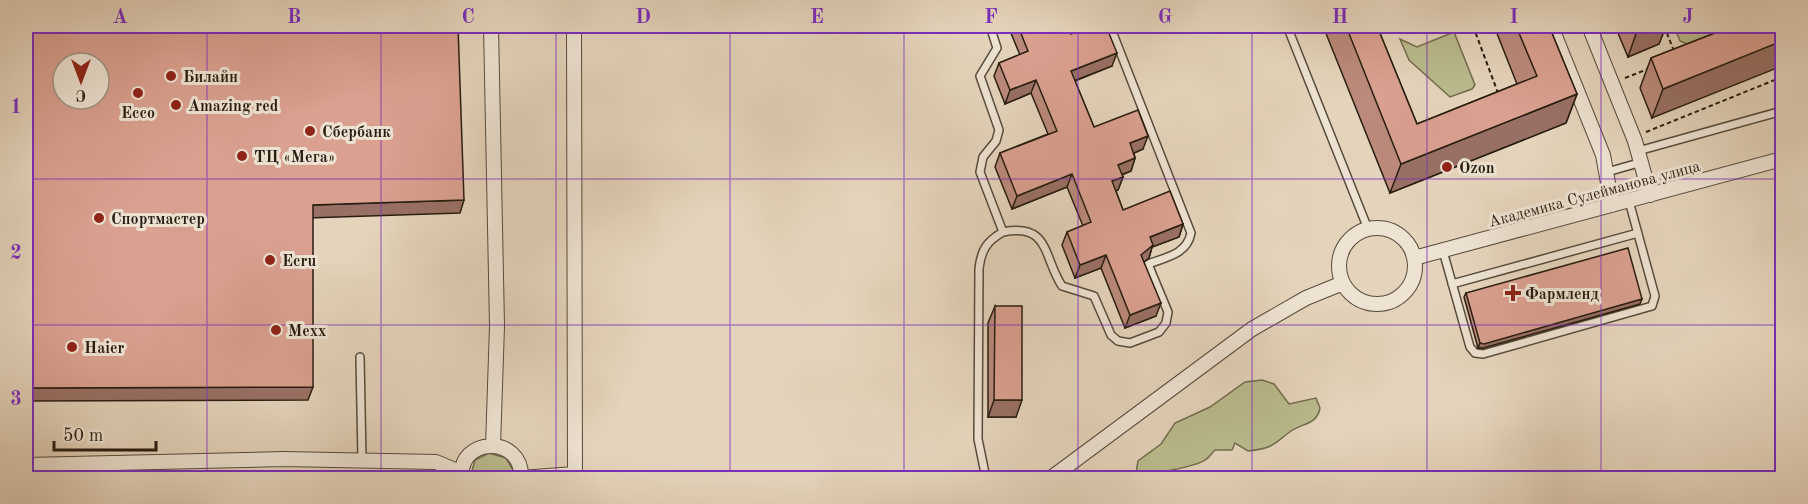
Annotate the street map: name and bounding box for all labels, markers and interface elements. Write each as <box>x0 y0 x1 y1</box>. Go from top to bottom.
text: A <box>112 8 128 28</box>
text: B <box>287 8 301 28</box>
text: C <box>461 8 475 28</box>
text: D <box>635 8 651 28</box>
text: E <box>810 8 824 28</box>
text: F <box>984 8 998 28</box>
text: G <box>1158 8 1172 28</box>
text: H <box>1332 8 1348 28</box>
text: I <box>1510 8 1518 28</box>
text: J <box>1683 8 1694 28</box>
north arrow <box>51 51 111 111</box>
marker: Билайн <box>164 69 178 83</box>
place label: Билайн <box>183 70 238 86</box>
text: С <box>76 86 86 102</box>
marker: Ecco <box>131 86 145 100</box>
text: 1 <box>10 98 22 118</box>
marker: Amazing red <box>169 98 183 112</box>
place label: Amazing red <box>188 99 279 115</box>
place label: Ecco <box>121 106 155 122</box>
marker: Сбербанк <box>303 124 317 138</box>
place label: Сбербанк <box>322 125 391 141</box>
marker: ТЦ «Мега» <box>235 149 249 163</box>
place label: ТЦ «Мега» <box>254 150 336 166</box>
street label: Академика Сулейманова улица <box>1487 159 1702 231</box>
marker: Ozon <box>1440 160 1454 174</box>
place label: Ozon <box>1459 161 1495 177</box>
marker: Спортмастер <box>92 211 106 225</box>
place label: Спортмастер <box>111 212 205 228</box>
text: 2 <box>10 244 22 264</box>
marker: Ecru <box>263 253 277 267</box>
place label: Ecru <box>282 254 316 270</box>
marker: Фармленд <box>1506 286 1520 300</box>
place label: Фармленд <box>1525 287 1599 303</box>
marker: Mexx <box>269 323 283 337</box>
place label: Mexx <box>288 324 326 340</box>
marker: Haier <box>65 340 79 354</box>
place label: Haier <box>84 341 125 357</box>
text: 3 <box>10 390 22 410</box>
scale bar <box>54 414 156 452</box>
text: 50 m <box>63 427 103 445</box>

